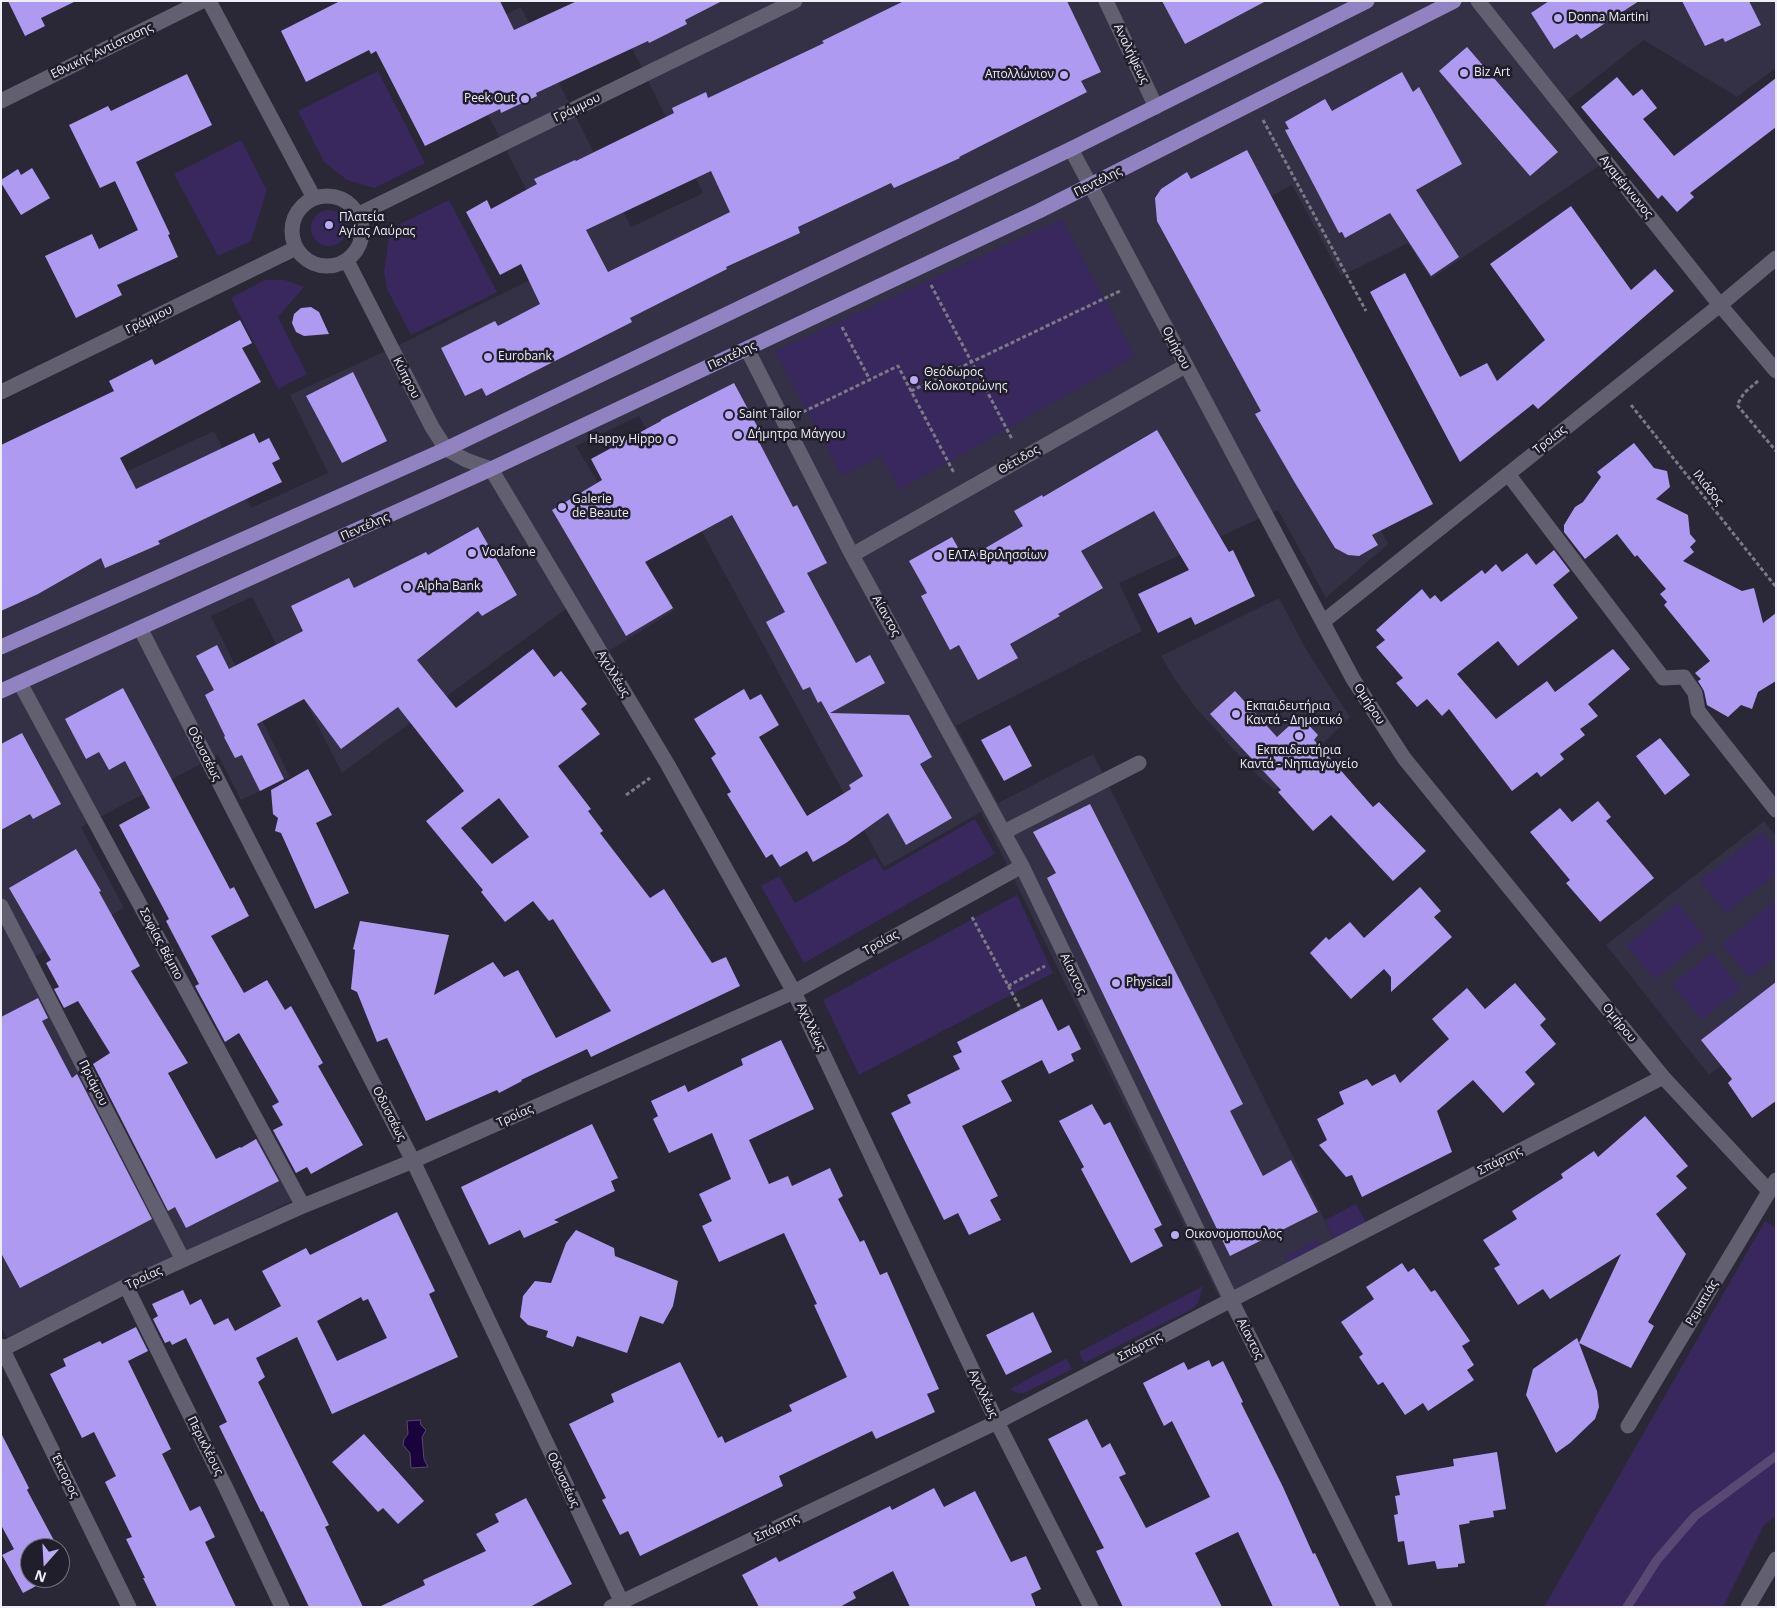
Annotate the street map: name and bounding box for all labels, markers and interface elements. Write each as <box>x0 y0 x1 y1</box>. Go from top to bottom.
place label: Donna Martini <box>1568 11 1648 25</box>
marker: Donna Martini <box>1552 12 1564 24</box>
street label: Εθνικής Αντίστασης <box>49 20 155 82</box>
street label: Αναλήψεως <box>1110 22 1152 86</box>
place label: Biz Art <box>1474 66 1510 80</box>
marker: Biz Art <box>1458 67 1470 79</box>
place label: Απολλώνιον <box>985 68 1054 82</box>
marker: Απολλώνιον <box>1058 69 1070 81</box>
street label: Γράμμου <box>551 91 603 125</box>
place label: Peek Out <box>464 92 515 106</box>
marker: Peek Out <box>519 93 531 105</box>
street label: Αγαμέμνωνος <box>1596 153 1656 221</box>
street label: Πεντέλης <box>1072 164 1124 200</box>
place label: Πλατεία Αγίας Λαύρας <box>339 211 415 239</box>
marker: Πλατεία Αγίας Λαύρας <box>323 219 335 231</box>
street label: Γράμμου <box>123 303 175 337</box>
street label: Ομήρου <box>1159 324 1193 372</box>
street label: Πεντέλης <box>705 338 759 374</box>
place label: Eurobank <box>498 350 552 364</box>
marker: Eurobank <box>482 351 494 363</box>
street label: Κύπρου <box>390 355 422 401</box>
place label: Θεόδωρος Κολοκοτρώνης <box>924 366 1008 394</box>
marker: Θεόδωρος Κολοκοτρώνης <box>908 374 920 386</box>
place label: Saint Tailor <box>739 408 801 422</box>
marker: Saint Tailor <box>723 409 735 421</box>
street label: Τροίας <box>1531 423 1569 457</box>
place label: Δήμητρα Μάγγου <box>748 428 845 442</box>
marker: Δήμητρα Μάγγου <box>732 429 744 441</box>
place label: Happy Hippo <box>589 433 662 447</box>
marker: Happy Hippo <box>666 434 678 446</box>
street label: Θέτιδος <box>996 443 1042 477</box>
street label: Ιλιάδος <box>1690 467 1726 509</box>
place label: Galerie de Beaute <box>572 493 629 521</box>
marker: Galerie de Beaute <box>556 501 568 513</box>
street label: Πεντέλης <box>338 510 392 544</box>
place label: Vodafone <box>482 546 536 560</box>
marker: Vodafone <box>466 547 478 559</box>
place label: ΕΛΤΑ Βριλησσίων <box>948 549 1047 563</box>
marker: ΕΛΤΑ Βριλησσίων <box>932 550 944 562</box>
place label: Alpha Bank <box>417 580 480 594</box>
marker: Alpha Bank <box>401 581 413 593</box>
street label: Αίαντος <box>869 593 903 639</box>
street label: Αχιλλέως <box>593 648 633 700</box>
street label: Ομήρου <box>1350 681 1388 727</box>
place label: Εκπαιδευτήρια Καντά - Δημοτικό <box>1246 700 1342 728</box>
marker: Εκπαιδευτήρια Καντά - Δημοτικό <box>1230 708 1242 720</box>
street label: Οδυσσέως <box>184 724 224 784</box>
marker: Εκπαιδευτήρια Καντά - Νηπιαγωγείο <box>1293 730 1305 742</box>
place label: Εκπαιδευτήρια Καντά - Νηπιαγωγείο <box>1240 744 1358 772</box>
street label: Σοφίας Βέμπο <box>136 906 186 982</box>
street label: Τροίας <box>861 927 901 959</box>
street label: Αίαντος <box>1057 951 1089 997</box>
place label: Physical <box>1126 976 1171 990</box>
marker: Physical <box>1110 977 1122 989</box>
street label: Αχιλλέως <box>794 1000 828 1054</box>
street label: Ομήρου <box>1599 1001 1639 1045</box>
street label: Πριάμου <box>75 1058 111 1108</box>
street label: Οδυσσέως <box>369 1084 409 1144</box>
street label: Τροίας <box>495 1102 535 1130</box>
street label: Σπάρτης <box>1475 1144 1525 1178</box>
place label: Οικονομοπουλος <box>1185 1228 1282 1242</box>
marker: Οικονομοπουλος <box>1169 1229 1181 1241</box>
street label: Τροίας <box>124 1263 164 1293</box>
street label: Ρεματιάς <box>1683 1278 1721 1328</box>
street label: Αίαντος <box>1234 1316 1266 1362</box>
street label: Σπάρτης <box>1115 1329 1165 1365</box>
street label: Αχιλλέως <box>966 1367 1000 1421</box>
street label: Περικλέους <box>184 1414 226 1478</box>
street label: Οδυσσέως <box>544 1450 582 1510</box>
street label: Έκτορος <box>48 1452 82 1500</box>
street label: Σπάρτης <box>752 1511 802 1545</box>
north arrow <box>20 1538 70 1588</box>
text: N <box>32 1566 49 1588</box>

